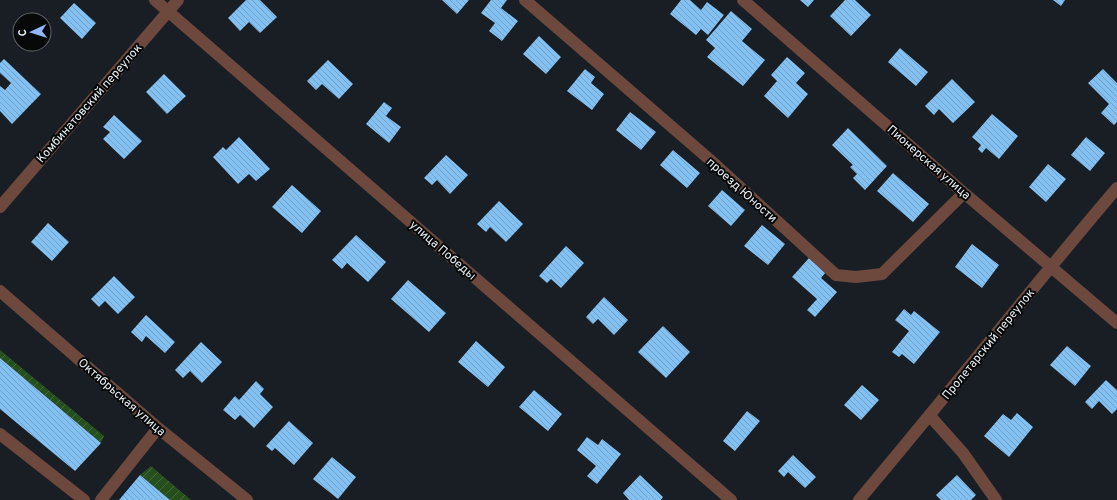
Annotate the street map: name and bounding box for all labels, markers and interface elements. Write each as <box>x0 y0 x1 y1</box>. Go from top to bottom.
north arrow <box>12 12 52 52</box>
text: С <box>16 29 30 37</box>
street label: Комбинатовский переулок <box>34 41 146 167</box>
street label: Пионерская улица <box>883 122 974 204</box>
street label: проезд Юности <box>703 155 780 227</box>
street label: улица Победы <box>406 217 479 284</box>
street label: Пролетарский переулок <box>939 286 1039 403</box>
street label: Октябрьская улица <box>74 355 169 440</box>

